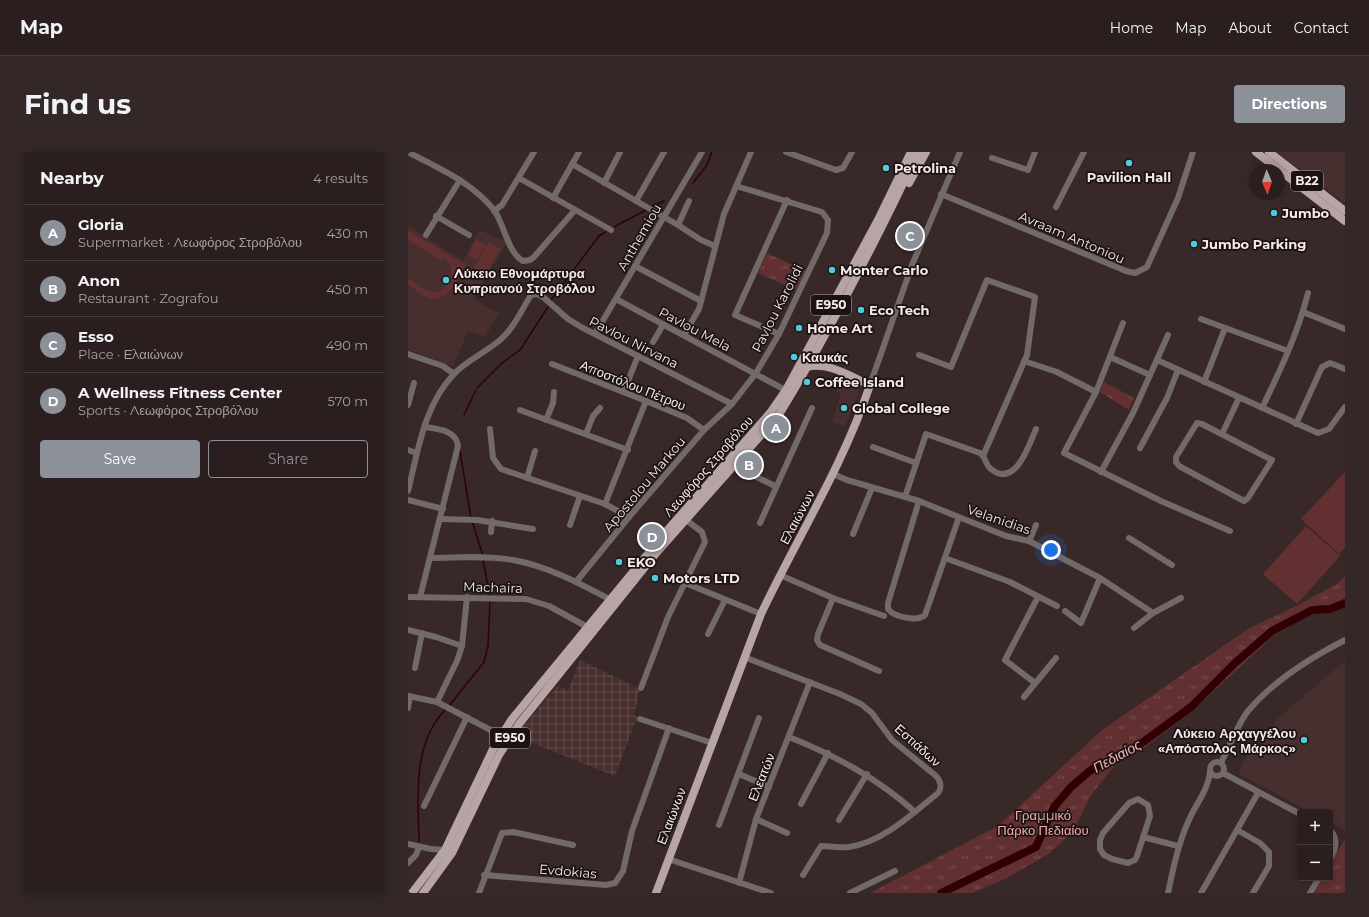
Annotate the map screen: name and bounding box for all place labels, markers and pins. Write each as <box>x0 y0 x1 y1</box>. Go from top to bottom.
marker: Pavilion Hall <box>1124 158 1134 168</box>
place label: Petrolina <box>894 160 956 176</box>
marker: Petrolina <box>881 163 891 173</box>
place label: Pavilion Hall <box>1087 169 1171 185</box>
place label: Jumbo <box>1281 205 1330 221</box>
marker: Jumbo <box>1269 208 1279 218</box>
pin: C <box>897 221 923 251</box>
place label: Jumbo Parking <box>1201 236 1306 252</box>
marker: Jumbo Parking <box>1189 239 1199 249</box>
place label: Monter Carlo <box>840 262 929 278</box>
place label: Λύκειο Εθνομάρτυρα Κυπριανού Στροβόλου <box>453 265 595 296</box>
marker: Monter Carlo <box>827 265 837 275</box>
marker: Λύκειο Εθνομάρτυρα Κυπριανού Στροβόλου <box>441 275 451 285</box>
place label: Eco Tech <box>869 302 930 318</box>
marker: Eco Tech <box>856 305 866 315</box>
place label: Home Art <box>807 320 873 336</box>
marker: Home Art <box>794 323 804 333</box>
place label: Καυκάς <box>802 349 848 365</box>
marker: Καυκάς <box>789 352 799 362</box>
place label: Coffee Island <box>815 374 904 390</box>
marker: Coffee Island <box>802 377 812 387</box>
place label: Global College <box>852 400 950 416</box>
marker: Global College <box>839 403 849 413</box>
pin: A <box>763 413 789 443</box>
pin: B <box>736 450 762 480</box>
pin: D <box>639 522 665 552</box>
place label: EKO <box>627 554 656 570</box>
marker: EKO <box>614 557 624 567</box>
place label: Motors LTD <box>663 570 740 586</box>
marker: Motors LTD <box>650 573 660 583</box>
place label: Λύκειο Αρχαγγέλου «Απόστολος Μάρκος» <box>1158 725 1296 756</box>
marker: Λύκειο Αρχαγγέλου «Απόστολος Μάρκος» <box>1299 735 1309 745</box>

